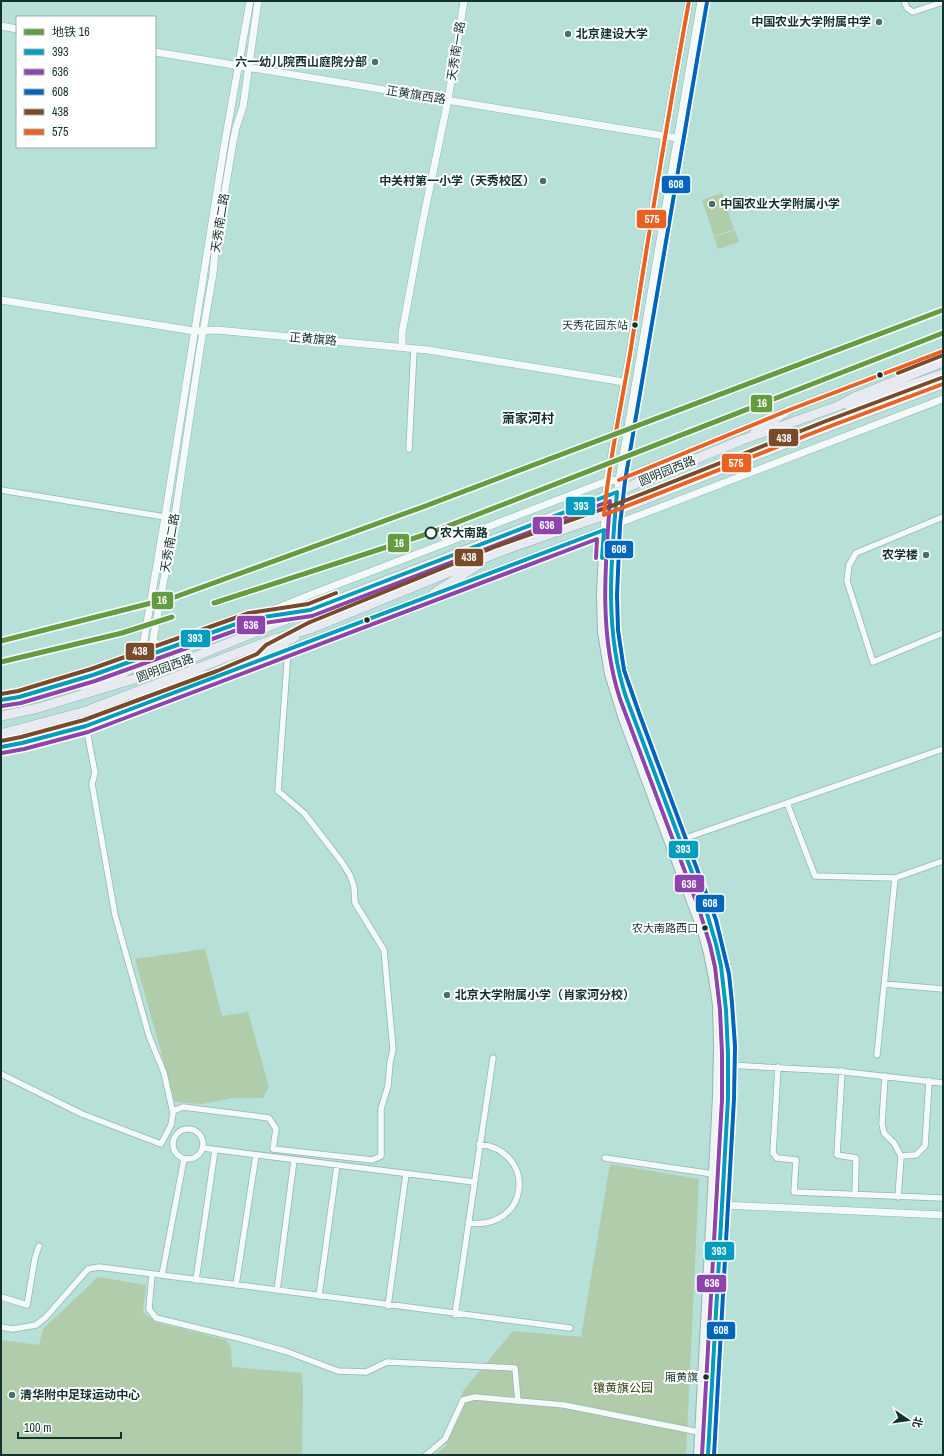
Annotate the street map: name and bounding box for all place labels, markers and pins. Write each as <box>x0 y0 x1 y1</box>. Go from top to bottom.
place label: 中国农业大学附属中学 <box>751 14 871 30</box>
marker: 中国农业大学附属中学 <box>874 17 884 27</box>
place label: 北京建设大学 <box>576 26 648 42</box>
marker: 北京建设大学 <box>563 29 573 39</box>
place label: 六一幼儿院西山庭院分部 <box>235 54 367 70</box>
marker: 六一幼儿院西山庭院分部 <box>370 57 380 67</box>
place label: 中关村第一小学（天秀校区） <box>379 173 535 189</box>
marker: 中关村第一小学（天秀校区） <box>538 176 548 186</box>
place label: 中国农业大学附属小学 <box>720 196 840 212</box>
marker: 中国农业大学附属小学 <box>707 199 717 209</box>
place label: 天秀花园东站 <box>562 318 628 332</box>
marker: 天秀花园东站 <box>630 320 640 330</box>
unlabelled marker <box>875 370 885 380</box>
place label: 农大南路 <box>440 525 488 541</box>
marker: 农大南路 <box>424 526 438 540</box>
place label: 农学楼 <box>882 547 918 563</box>
marker: 农学楼 <box>921 550 931 560</box>
unlabelled marker <box>362 615 372 625</box>
place label: 农大南路西口 <box>632 921 698 935</box>
marker: 农大南路西口 <box>700 923 710 933</box>
place label: 北京大学附属小学（肖家河分校） <box>455 987 635 1003</box>
marker: 北京大学附属小学（肖家河分校） <box>442 990 452 1000</box>
place label: 厢黄旗 <box>665 1370 698 1384</box>
marker: 厢黄旗 <box>701 1372 711 1382</box>
place label: 清华附中足球运动中心 <box>20 1387 140 1403</box>
marker: 清华附中足球运动中心 <box>7 1390 17 1400</box>

